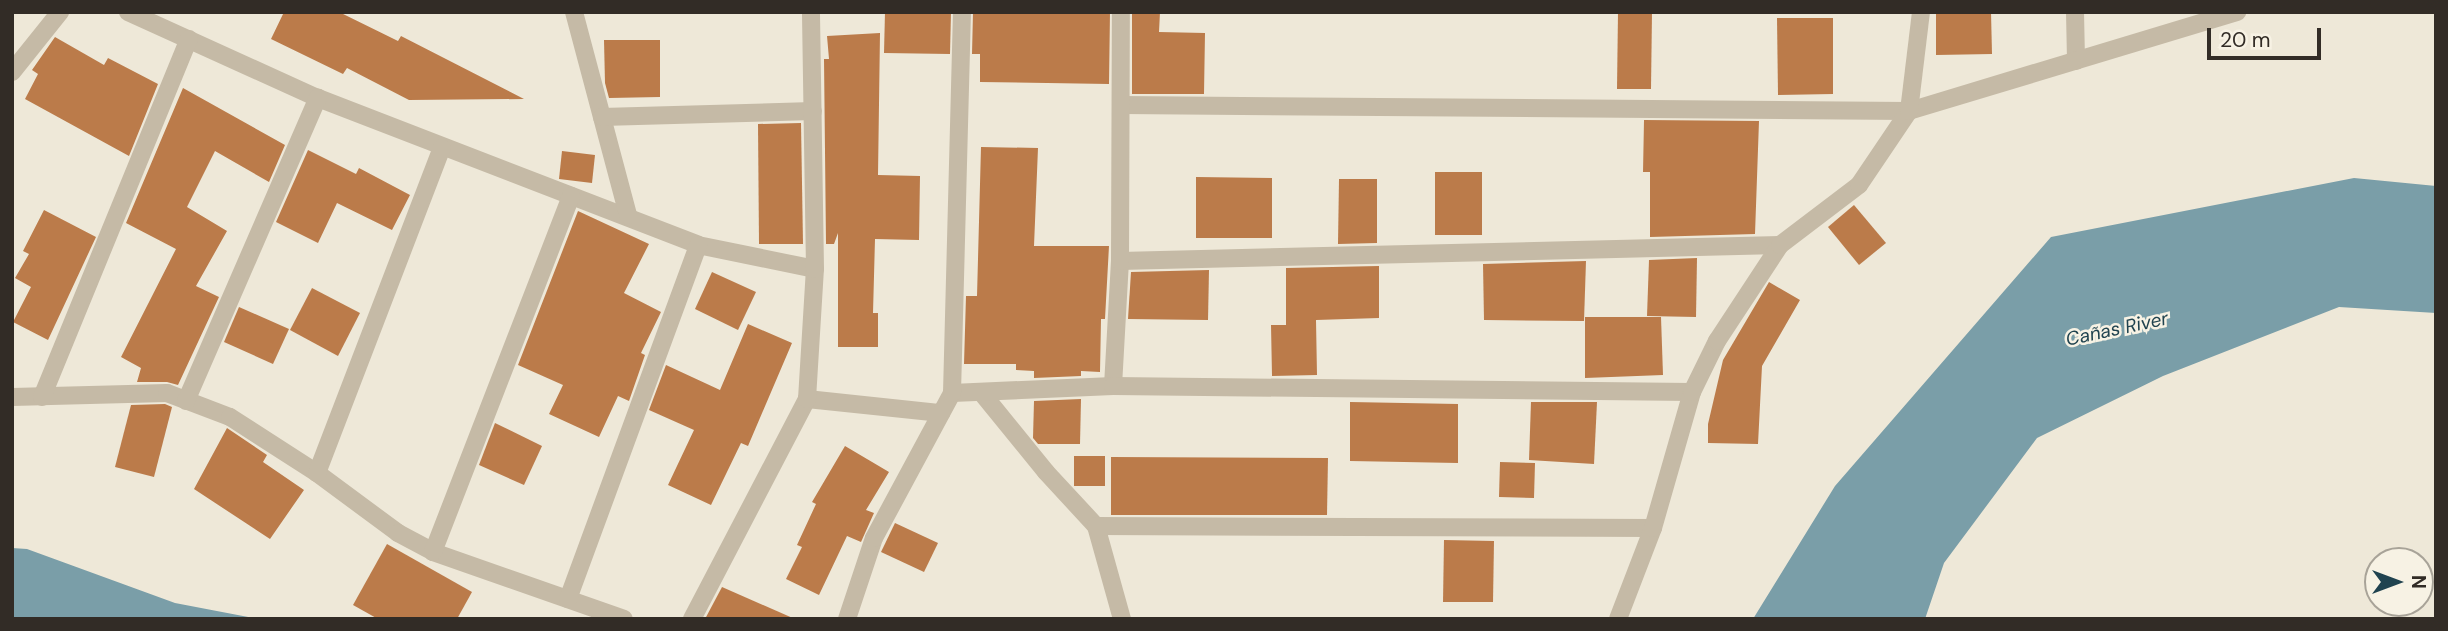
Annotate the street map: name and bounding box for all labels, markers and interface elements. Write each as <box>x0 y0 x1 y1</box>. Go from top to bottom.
scale bar <box>2210 14 2324 58</box>
text: 20 m <box>2220 26 2271 54</box>
water label: Cañas River <box>2064 307 2170 351</box>
north arrow <box>2364 547 2434 617</box>
text: N <box>2406 575 2431 589</box>

